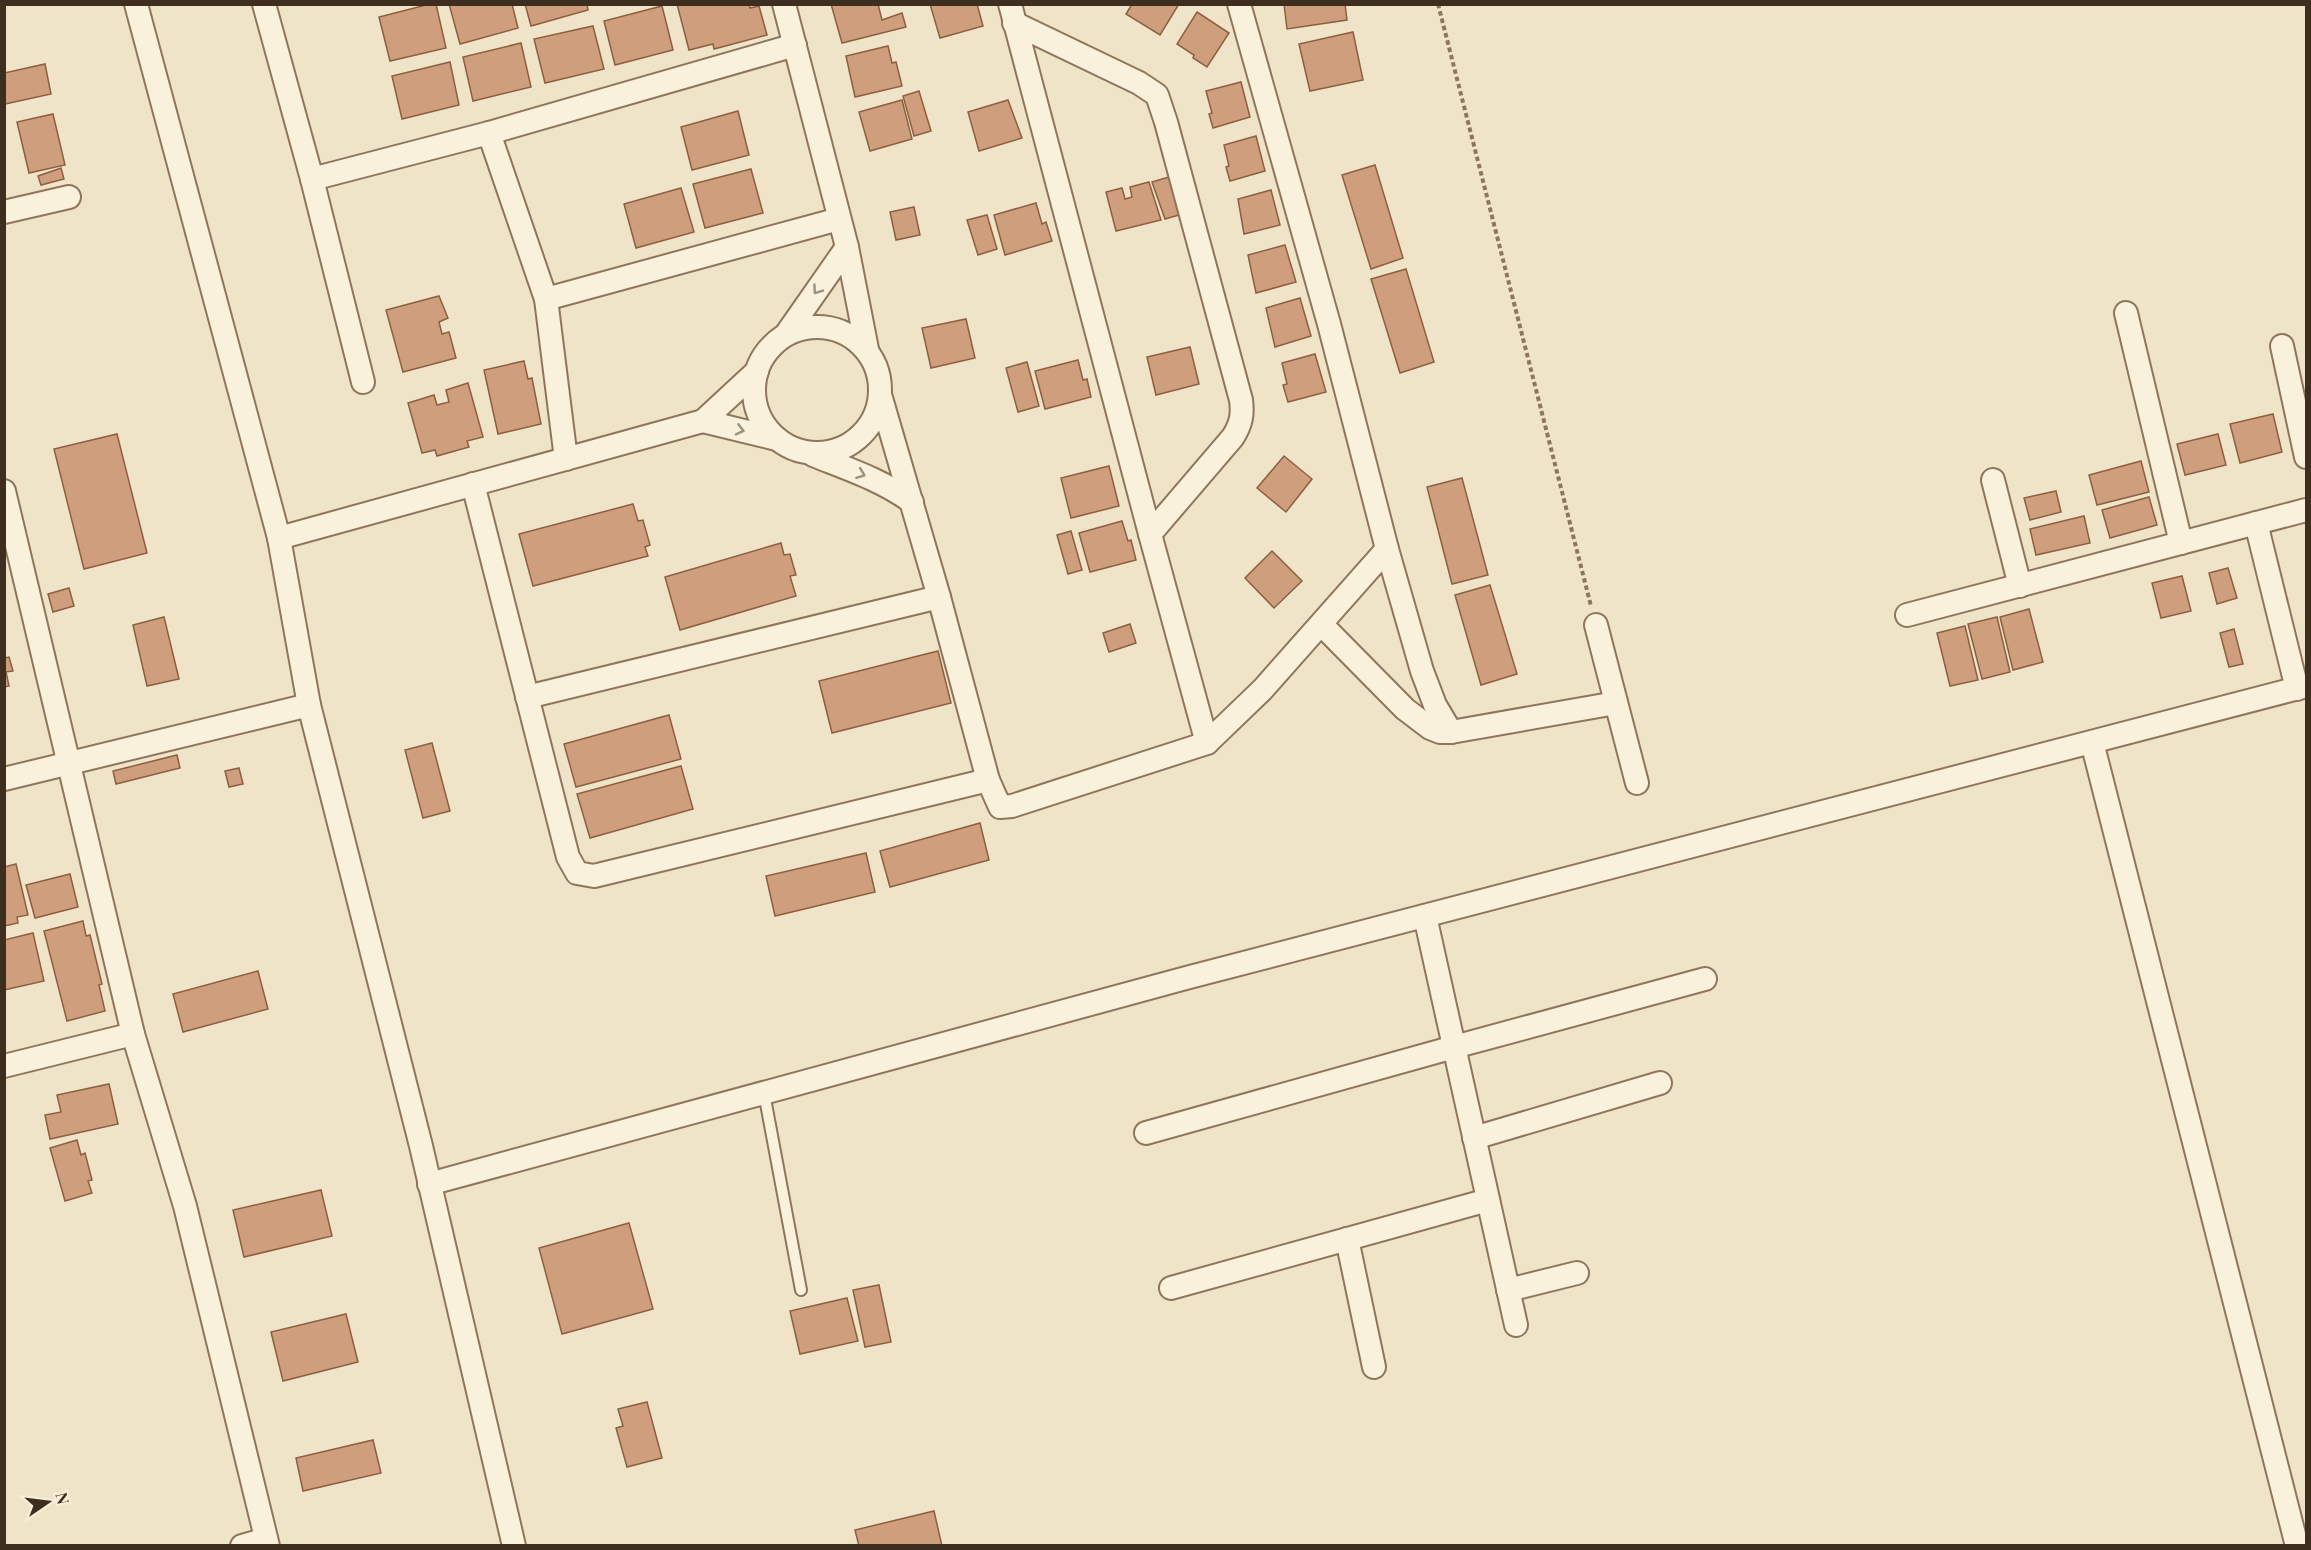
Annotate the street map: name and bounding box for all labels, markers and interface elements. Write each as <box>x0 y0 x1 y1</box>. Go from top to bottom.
one-way arrow <box>813 284 824 295</box>
one-way arrow <box>735 422 745 435</box>
one-way arrow <box>855 467 866 479</box>
north arrow <box>18 1472 78 1532</box>
text: N <box>51 1490 75 1507</box>

